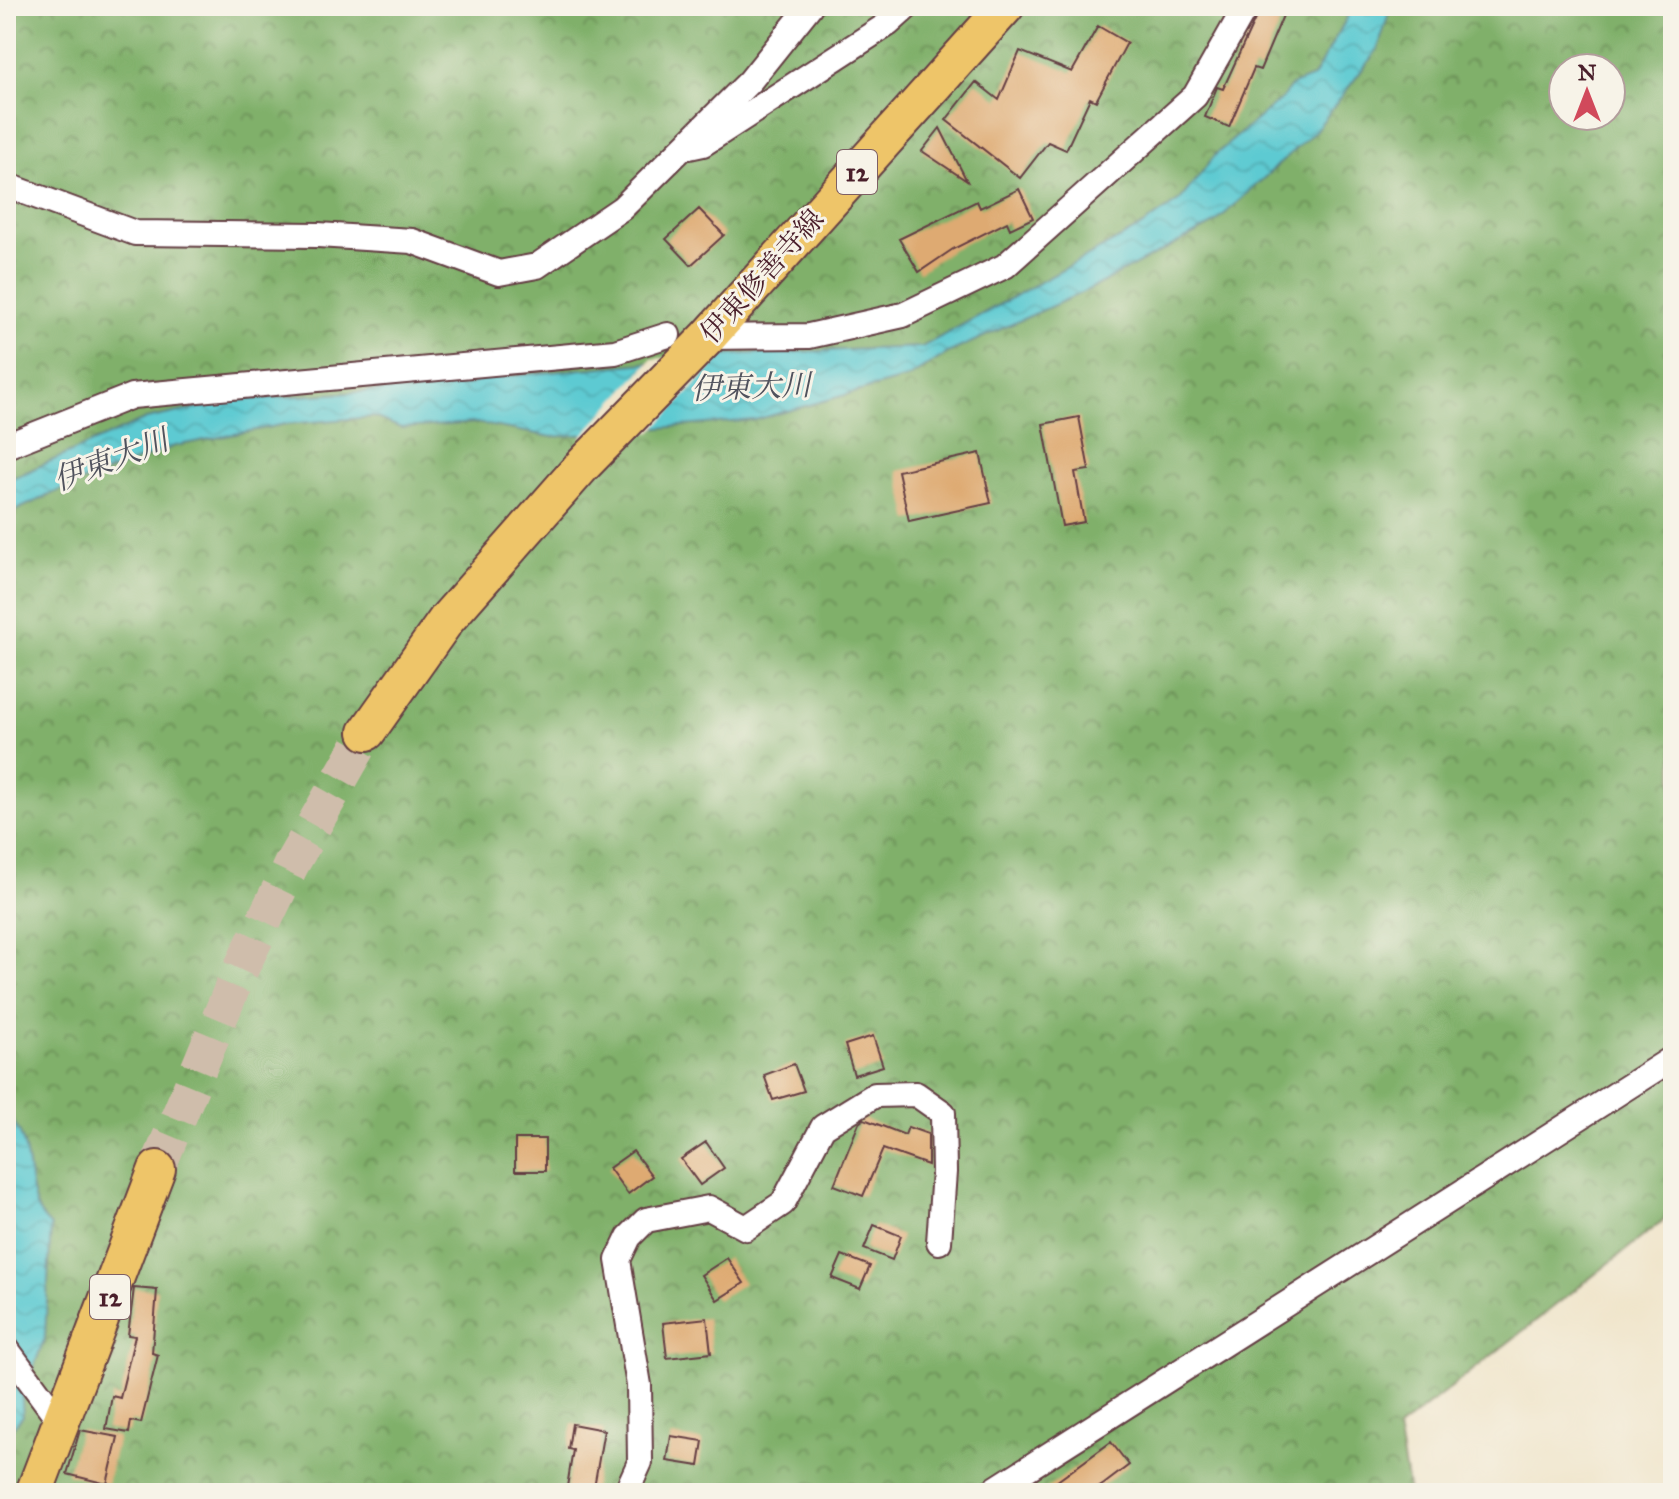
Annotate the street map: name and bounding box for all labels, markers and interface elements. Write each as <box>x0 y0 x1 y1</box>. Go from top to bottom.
north arrow <box>1547 52 1627 132</box>
text: N <box>1578 59 1597 86</box>
road number: 12 <box>837 150 877 194</box>
street label: 伊東修善寺線 <box>693 202 831 350</box>
water label: 伊東大川 <box>690 367 815 407</box>
water label: 伊東大川 <box>49 421 176 498</box>
road number: 12 <box>90 1275 130 1319</box>

